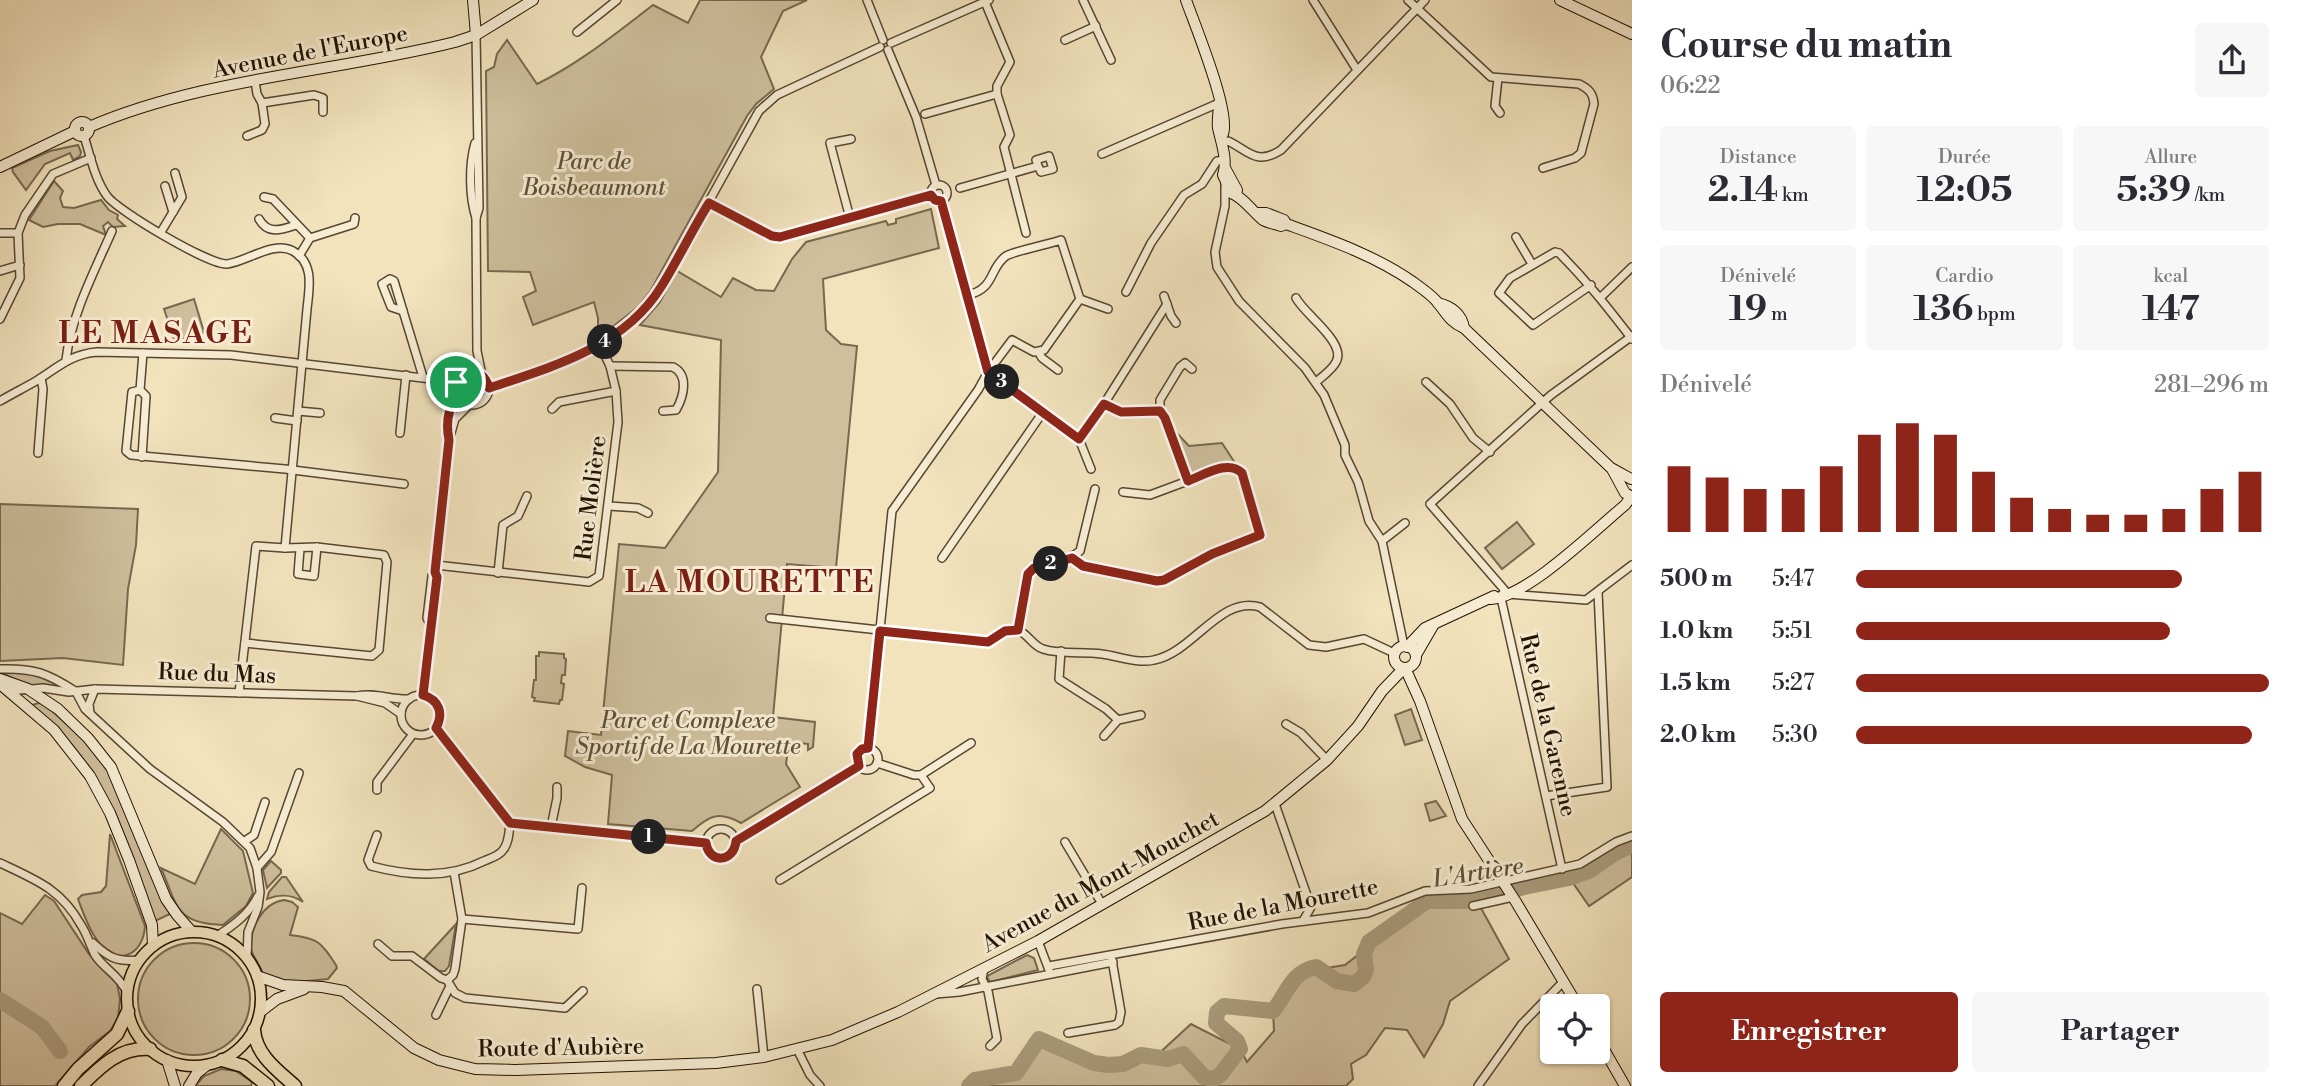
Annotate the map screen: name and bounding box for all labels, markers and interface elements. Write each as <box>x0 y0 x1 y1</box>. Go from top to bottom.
street label: Avenue de l'Europe <box>209 19 410 85</box>
text: Course du matin <box>1660 22 1952 69</box>
button: share <box>2195 23 2269 97</box>
text: 06:22 <box>1660 72 1721 100</box>
text: Distance <box>1720 145 1797 169</box>
text: Durée <box>1938 145 1991 169</box>
text: Allure <box>2144 145 2197 169</box>
park label: Parc de Boisbeaumont <box>522 148 666 202</box>
text: 2.14 <box>1708 169 1778 212</box>
text: 12:05 <box>1916 169 2013 212</box>
text: 5:39 <box>2117 169 2191 212</box>
text: km <box>1778 183 1809 207</box>
text: /km <box>2191 183 2225 207</box>
text: Dénivelé <box>1720 264 1796 288</box>
text: Cardio <box>1935 264 1994 288</box>
text: kcal <box>2154 264 2188 288</box>
text: 19 <box>1729 288 1767 331</box>
text: 136 <box>1913 288 1973 331</box>
text: 147 <box>2142 288 2200 331</box>
text: m <box>1767 302 1788 326</box>
text: bpm <box>1973 302 2016 326</box>
district label: LE MASAGE <box>58 315 254 353</box>
pin: 4 <box>588 324 622 360</box>
text: 4 <box>598 329 611 353</box>
pin <box>426 352 486 412</box>
icon: arrive <box>437 363 475 401</box>
pin: 3 <box>984 364 1020 400</box>
text: 3 <box>996 369 1007 393</box>
text: Dénivelé <box>1660 371 1752 399</box>
text: 281–296 m <box>2154 371 2269 399</box>
street label: Rue Molière <box>569 434 613 562</box>
pin: 2 <box>1034 546 1068 582</box>
text: 2 <box>1045 551 1056 575</box>
district label: LA MOURETTE <box>625 564 875 602</box>
text: 500 m <box>1660 565 1732 593</box>
text: 5:47 <box>1772 565 1814 593</box>
text: 1.0 km <box>1660 617 1733 645</box>
text: 5:51 <box>1772 617 1812 645</box>
street label: Rue de la Garenne <box>1513 631 1583 819</box>
street label: Rue du Mas <box>157 658 277 690</box>
text: 1.5 km <box>1660 669 1731 697</box>
text: 5:27 <box>1772 669 1814 697</box>
park label: Parc et Complexe Sportif de La Mourette <box>575 707 801 761</box>
text: 2.0 km <box>1660 721 1736 749</box>
text: 5:30 <box>1772 721 1818 749</box>
street label: Avenue du Mont-Mouchet <box>976 805 1224 959</box>
pin: 1 <box>632 820 666 854</box>
text: 1 <box>644 824 653 848</box>
water label: L'Artière <box>1430 851 1526 895</box>
street label: Rue de la Mourette <box>1186 873 1381 937</box>
button: Enregistrer <box>1660 992 1958 1072</box>
button: Partager <box>1972 992 2269 1072</box>
map controls <box>1540 994 1610 1064</box>
button: locate <box>1540 994 1610 1064</box>
street label: Route d'Aubière <box>477 1033 645 1063</box>

